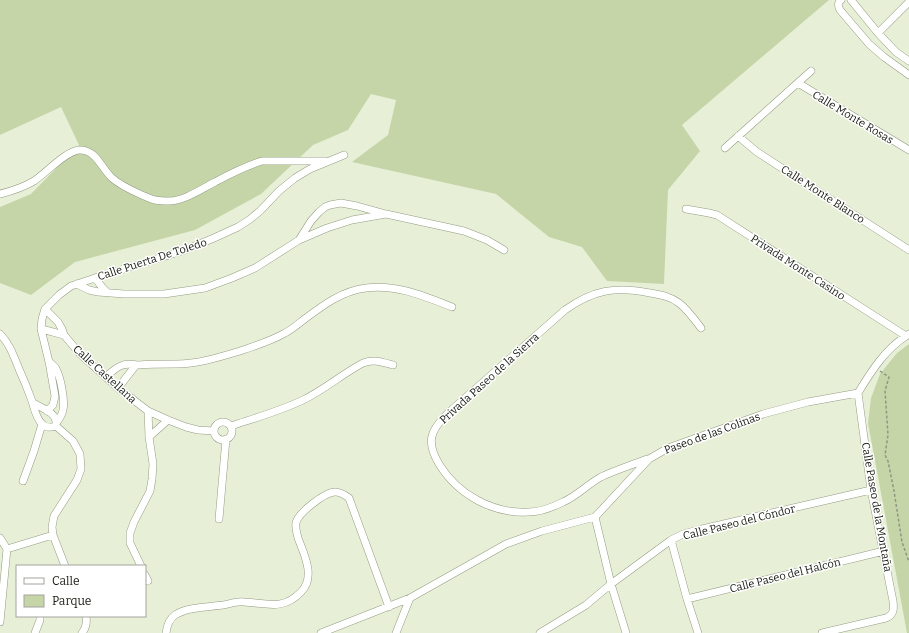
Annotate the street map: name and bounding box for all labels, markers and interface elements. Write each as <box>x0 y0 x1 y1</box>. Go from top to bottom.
street label: Calle Monte Rosas <box>810 88 896 147</box>
street label: Calle Monte Blanco <box>778 163 867 226</box>
street label: Privada Monte Casino <box>748 232 847 303</box>
street label: Calle Puerta De Toledo <box>96 236 208 283</box>
street label: Privada Paseo de la Sierra <box>437 330 542 426</box>
street label: Calle Castellana <box>70 343 139 406</box>
street label: Paseo de las Colinas <box>662 410 762 457</box>
street label: Calle Paseo de la Montaña <box>859 441 894 573</box>
street label: Calle Paseo del Cóndor <box>682 502 797 543</box>
street label: Calle Paseo del Halcón <box>728 555 842 596</box>
legend <box>16 565 146 617</box>
text: Calle <box>52 574 80 588</box>
text: Parque <box>52 594 91 608</box>

